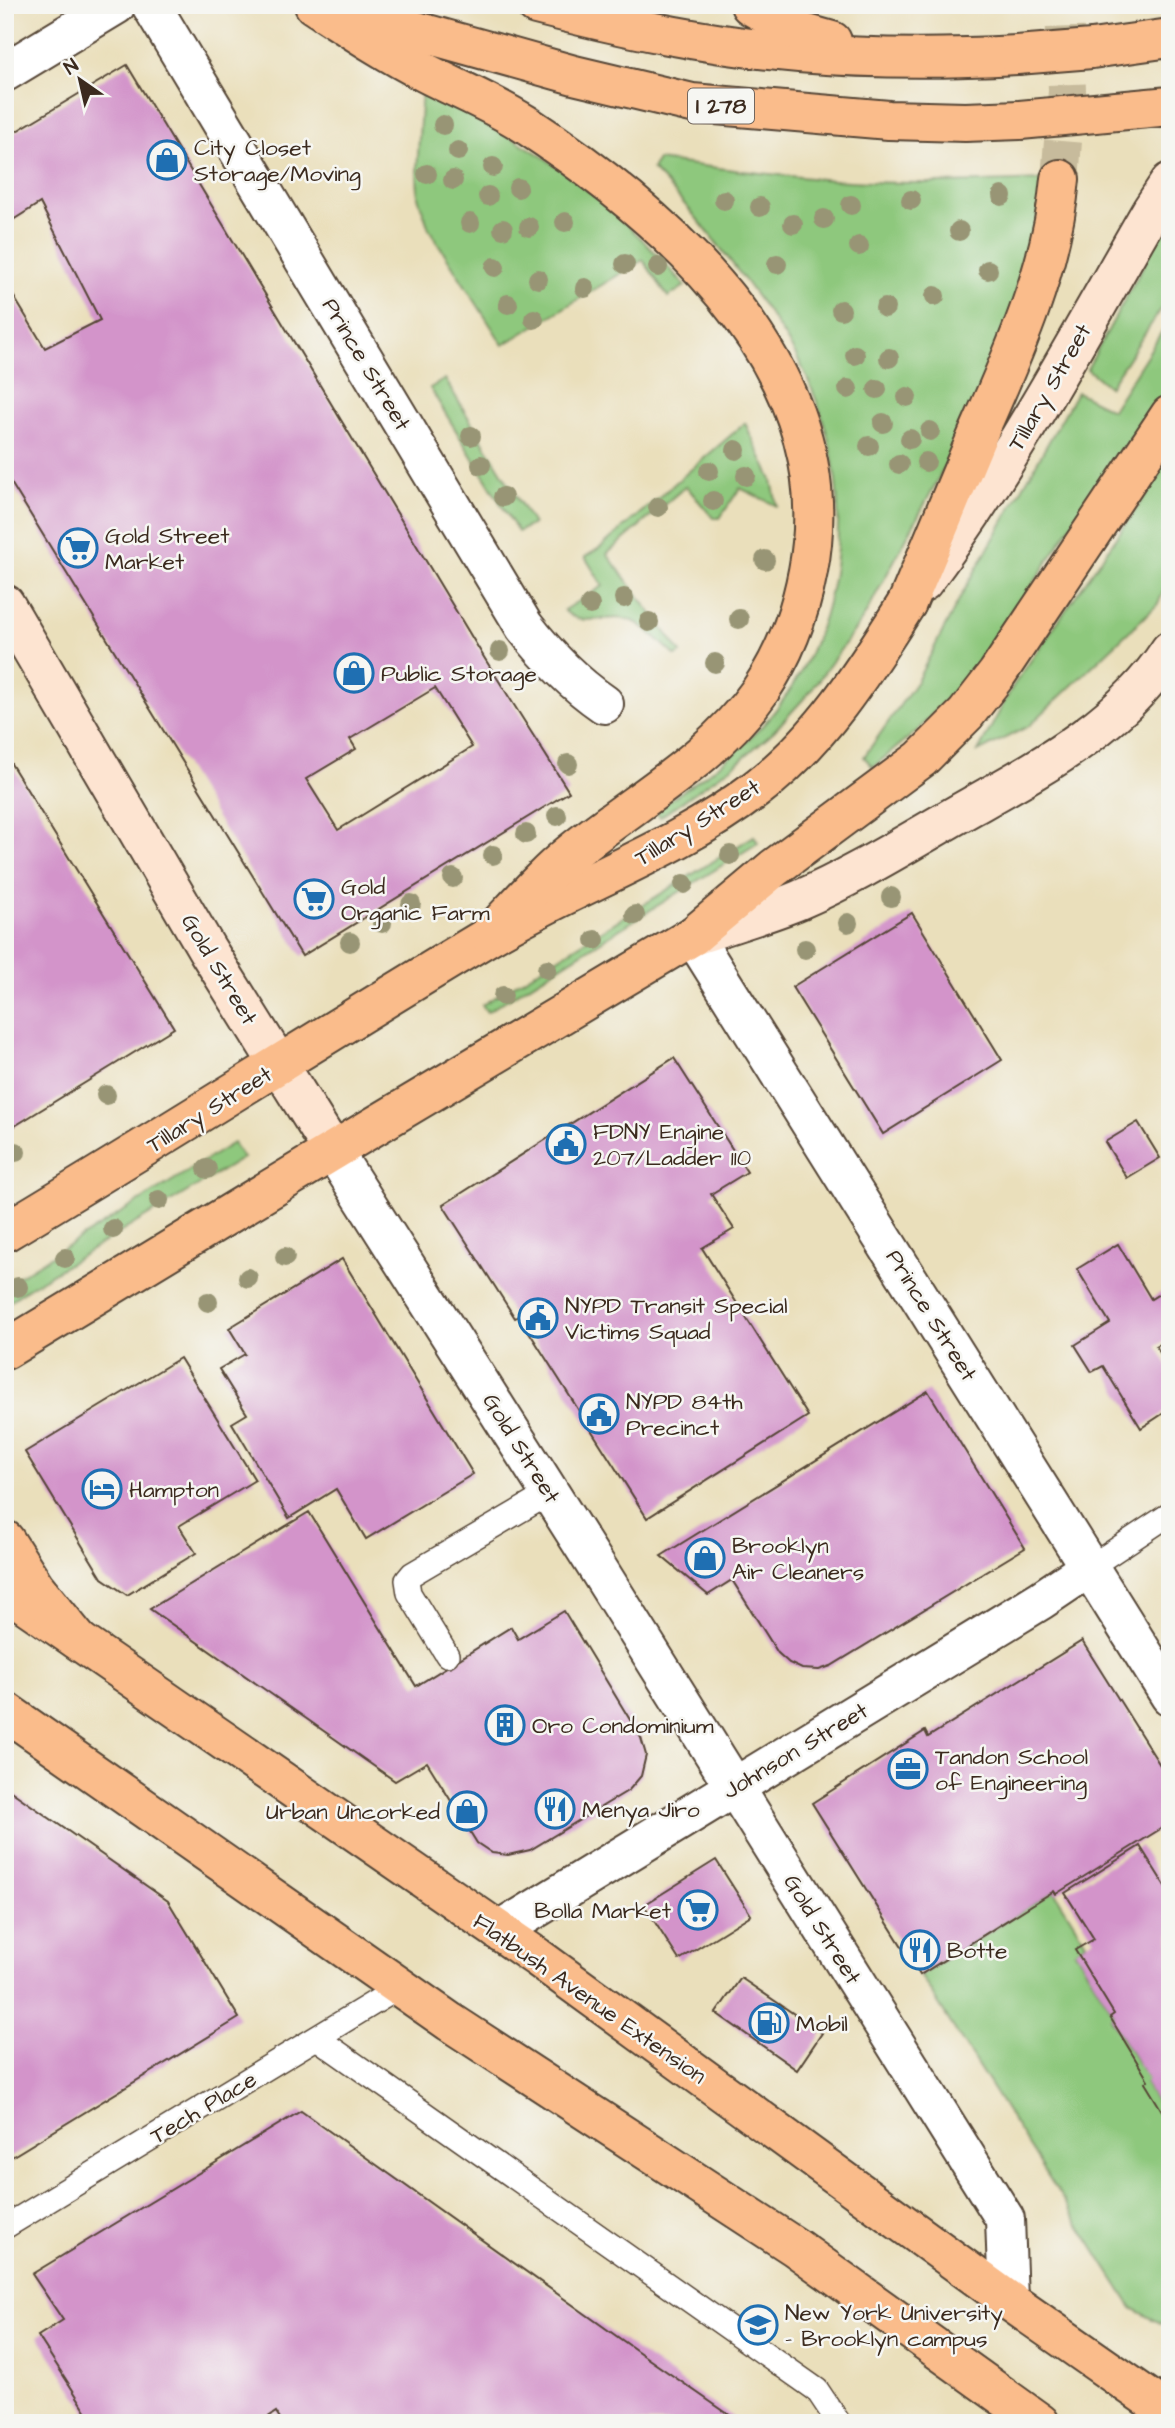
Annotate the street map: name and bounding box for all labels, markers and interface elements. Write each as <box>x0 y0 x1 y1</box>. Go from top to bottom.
north arrow <box>46 46 116 116</box>
text: N <box>59 53 84 82</box>
road number: I 278 <box>688 88 754 124</box>
place label: City Closet Storage/Moving <box>194 132 361 191</box>
shop icon: City Closet Storage/Moving <box>146 139 188 181</box>
street label: Prince Street <box>314 292 419 437</box>
street label: Tillary Street <box>1000 317 1100 458</box>
place label: Gold Street Market <box>105 520 230 578</box>
supermarket icon: Gold Street Market <box>57 527 99 569</box>
shop icon: Public Storage <box>333 652 375 694</box>
place label: Public Storage <box>381 658 537 691</box>
street label: Tillary Street <box>629 771 767 875</box>
place label: Gold Organic Farm <box>341 871 490 930</box>
supermarket icon: Gold Organic Farm <box>293 878 335 920</box>
street label: Gold Street <box>173 908 265 1032</box>
street label: Tillary Street <box>141 1058 279 1162</box>
place label: FDNY Engine 207/Ladder 110 <box>593 1116 751 1174</box>
public building icon: FDNY Engine 207/Ladder 110 <box>545 1123 587 1165</box>
street label: Prince Street <box>878 1244 985 1388</box>
place label: NYPD Transit Special Victims Squad <box>565 1290 788 1348</box>
public building icon: NYPD Transit Special Victims Squad <box>517 1297 559 1339</box>
place label: NYPD 84th Precinct <box>626 1386 743 1444</box>
street label: Gold Street <box>475 1387 568 1510</box>
public building icon: NYPD 84th Precinct <box>578 1393 620 1435</box>
hotel icon: Hampton <box>81 1468 123 1510</box>
place label: Hampton <box>129 1474 219 1506</box>
place label: Brooklyn Air Cleaners <box>732 1530 864 1588</box>
shop icon: Brooklyn Air Cleaners <box>684 1537 726 1579</box>
street label: Johnson Street <box>717 1695 875 1807</box>
building icon: Oro Condominium <box>484 1704 526 1746</box>
place label: Oro Condominium <box>532 1710 714 1742</box>
place label: Tandon School of Engineering <box>935 1741 1088 1800</box>
office icon: Tandon School of Engineering <box>887 1748 929 1790</box>
restaurant icon: Menya Jiro <box>534 1788 576 1830</box>
shop icon: Urban Uncorked <box>446 1790 488 1832</box>
place label: Menya Jiro <box>582 1794 700 1827</box>
place label: Urban Uncorked <box>266 1796 440 1828</box>
street label: Gold Street <box>776 1868 869 1991</box>
supermarket icon: Bolla Market <box>677 1889 719 1931</box>
place label: Bolla Market <box>534 1895 672 1927</box>
street label: Flatbush Avenue Extension <box>466 1906 713 2092</box>
restaurant icon: Botte <box>899 1929 941 1971</box>
place label: Botte <box>947 1935 1007 1967</box>
fuel station icon: Mobil <box>748 2002 790 2044</box>
place label: Mobil <box>796 2008 848 2040</box>
street label: Tech Place <box>144 2064 263 2152</box>
place label: New York University - Brooklyn campus <box>785 2297 1003 2356</box>
school or university icon: New York University - Brooklyn campus <box>737 2304 779 2346</box>

